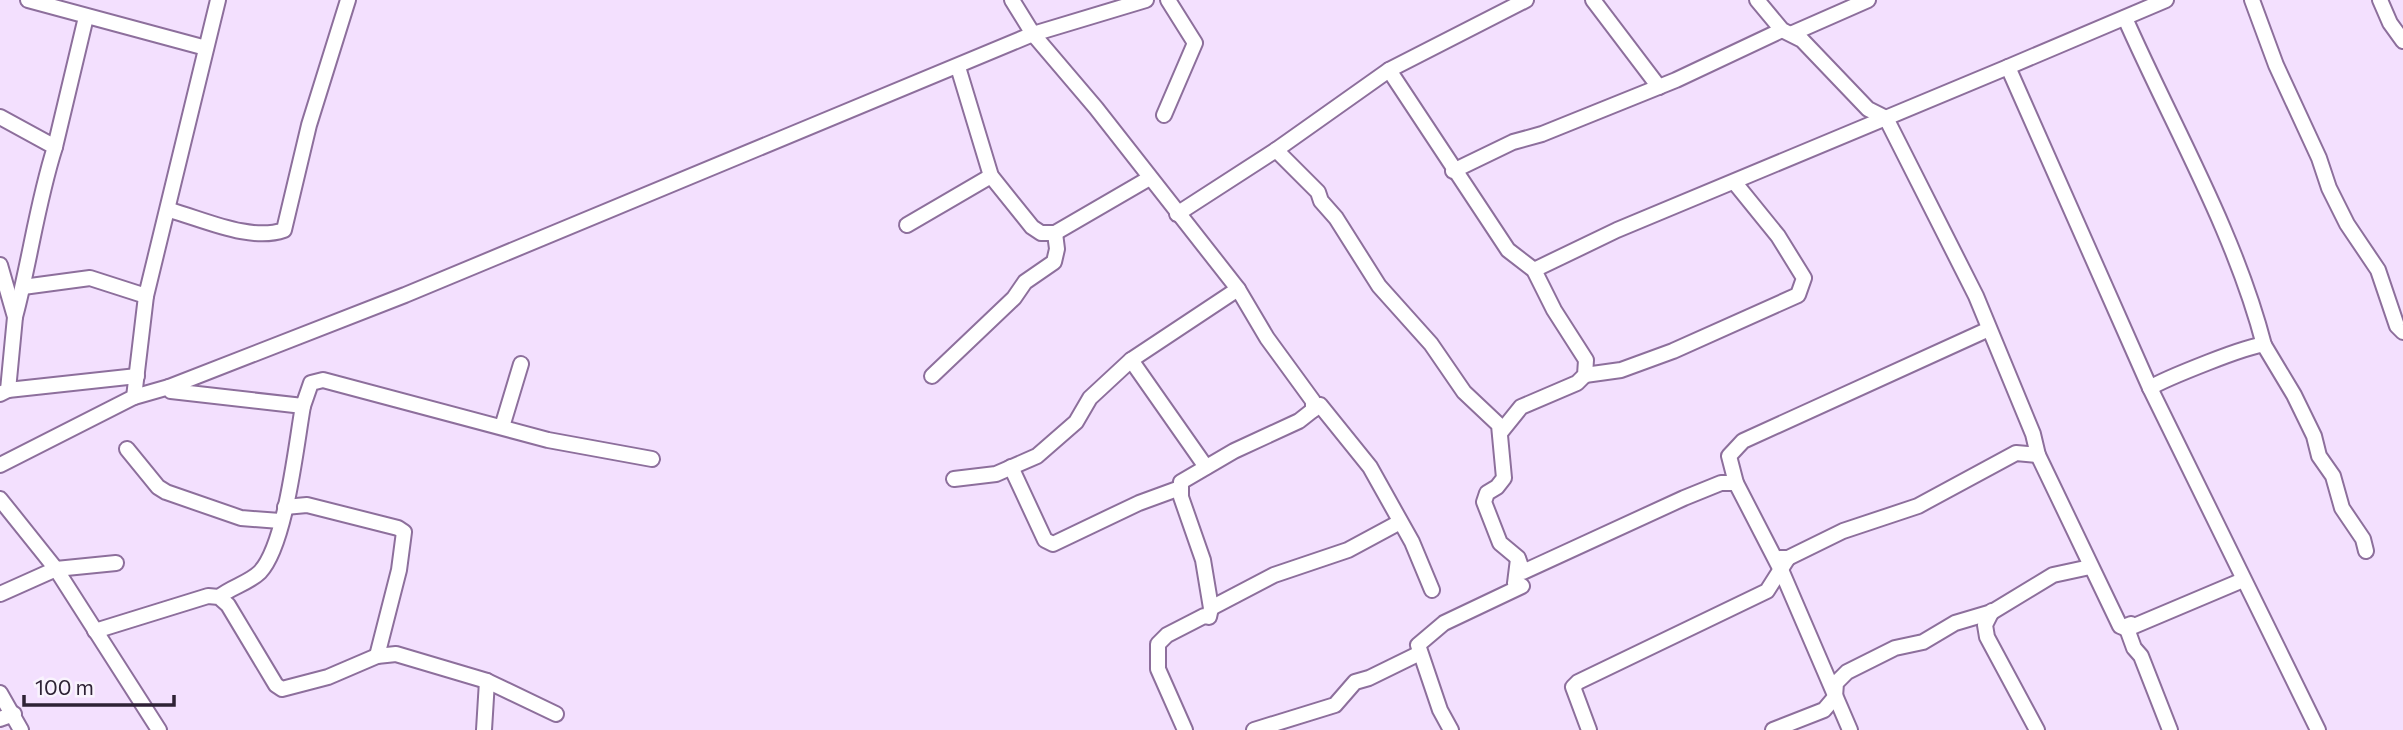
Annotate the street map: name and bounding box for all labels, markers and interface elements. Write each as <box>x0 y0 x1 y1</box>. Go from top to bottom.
scale bar <box>24 664 175 708</box>
text: 100 m <box>35 674 94 699</box>

